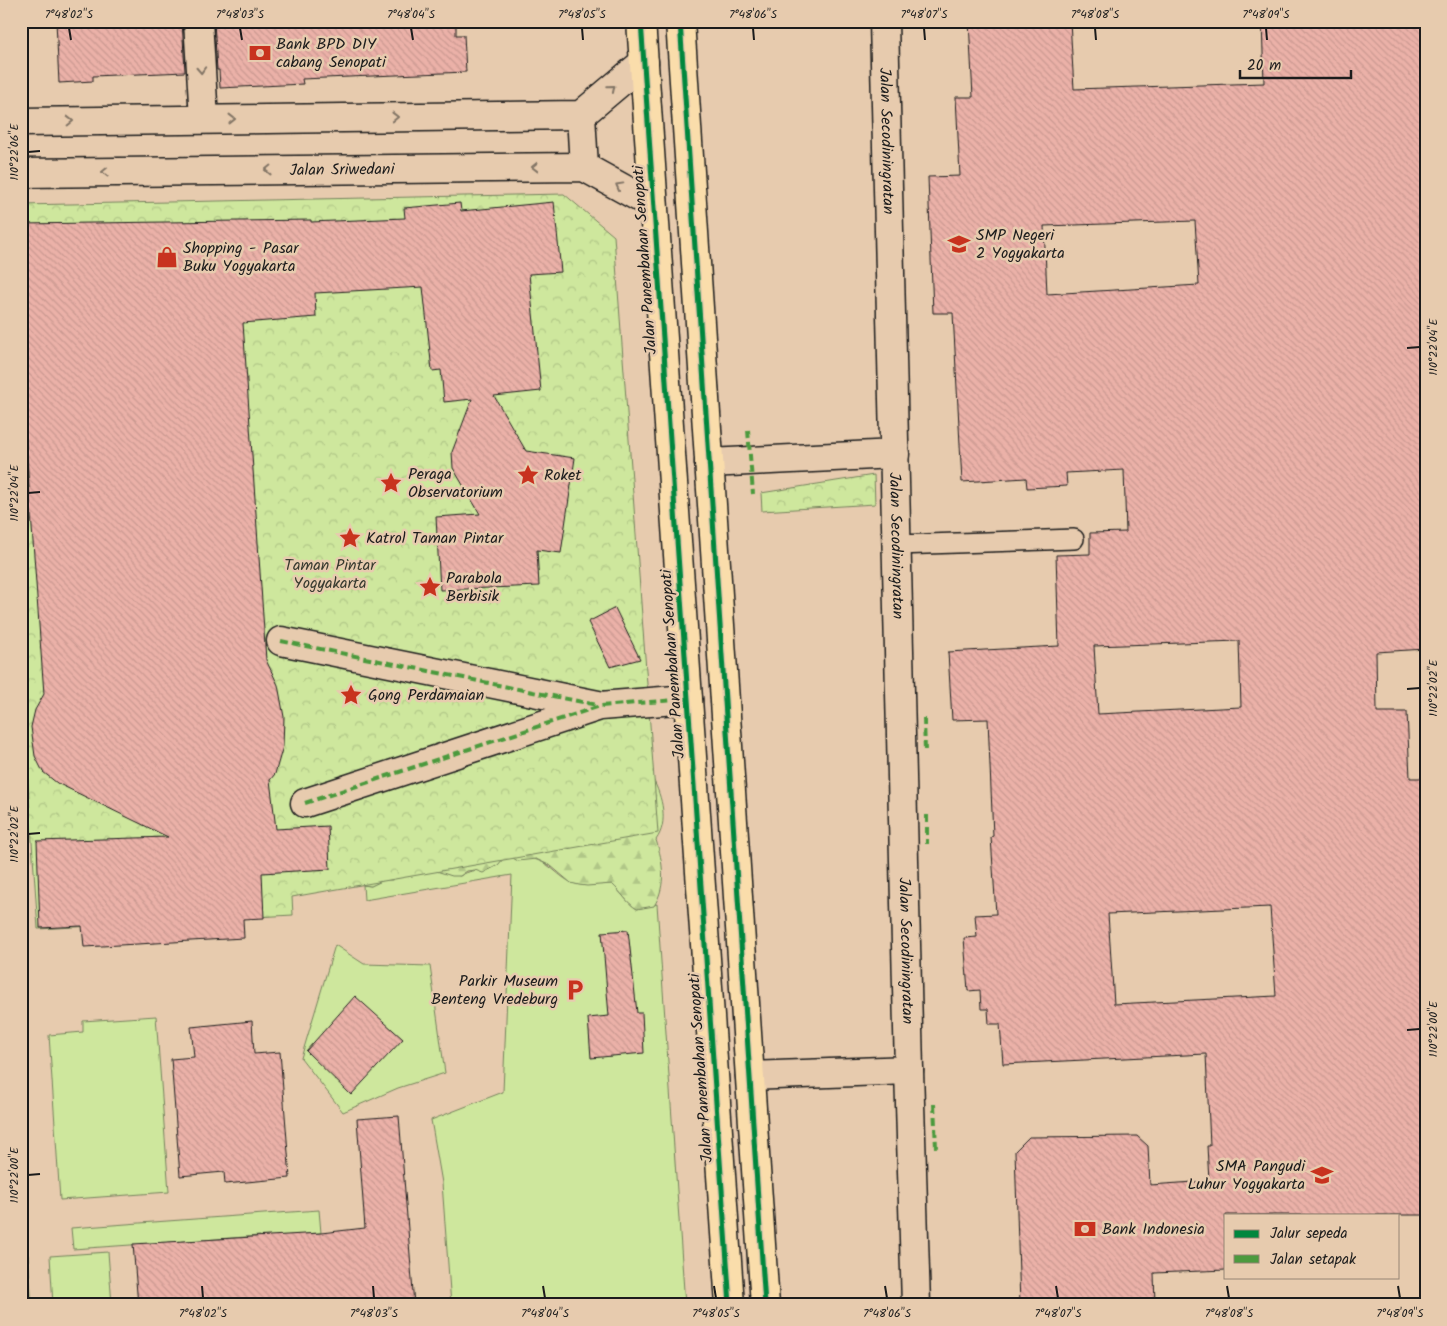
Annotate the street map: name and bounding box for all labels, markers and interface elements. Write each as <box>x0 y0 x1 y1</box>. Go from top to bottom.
text: 7°48'02"S <box>45 5 94 24</box>
text: 7°48'03"S <box>216 5 265 24</box>
text: 7°48'04"S <box>387 5 436 24</box>
text: 7°48'05"S <box>558 5 607 24</box>
text: 7°48'06"S <box>729 5 778 24</box>
text: 7°48'07"S <box>900 5 948 24</box>
text: 7°48'08"S <box>1071 5 1120 24</box>
text: 7°48'09"S <box>1242 5 1290 24</box>
place label: Bank BPD DIY cabang Senopati <box>276 32 387 75</box>
bank icon: Bank BPD DIY cabang Senopati <box>247 40 273 66</box>
scale bar <box>1240 48 1351 80</box>
text: 20 m <box>1247 54 1281 78</box>
one-way arrow <box>196 66 207 74</box>
street label: Jalan Secodiningratan <box>873 67 901 215</box>
one-way arrow <box>607 85 616 94</box>
one-way arrow <box>392 112 399 122</box>
one-way arrow <box>229 114 237 124</box>
one-way arrow <box>66 116 74 126</box>
text: 110°22'06"E <box>5 123 24 180</box>
street label: Jalan Sriwedani <box>289 157 396 183</box>
one-way arrow <box>531 162 538 172</box>
street label: Jalan Panembahan Senopati <box>626 163 664 355</box>
one-way arrow <box>263 165 271 175</box>
one-way arrow <box>101 167 108 177</box>
one-way arrow <box>615 182 624 192</box>
place label: SMP Negeri 2 Yogyakarta <box>976 223 1065 266</box>
school or university icon: SMP Negeri 2 Yogyakarta <box>946 231 972 257</box>
place label: Shopping - Pasar Buku Yogyakarta <box>183 236 300 279</box>
shop icon: Shopping - Pasar Buku Yogyakarta <box>154 244 180 270</box>
text: 110°22'04"E <box>1424 318 1443 375</box>
place label: Peraga Observatorium <box>408 462 503 505</box>
place icon: Roket <box>515 462 541 488</box>
place label: Roket <box>544 463 582 488</box>
text: 110°22'04"E <box>5 464 24 521</box>
place icon: Peraga Observatorium <box>378 470 404 496</box>
street label: Jalan Secodiningratan <box>882 472 911 620</box>
place icon: Katrol Taman Pintar <box>337 525 363 551</box>
place label: Katrol Taman Pintar <box>366 526 505 551</box>
park label: Taman Pintar Yogyakarta <box>284 553 377 596</box>
place label: Parabola Berbisik <box>446 566 502 609</box>
street label: Jalan Panembahan Senopati <box>654 567 692 759</box>
place icon: Parabola Berbisik <box>417 574 443 600</box>
text: 110°22'02"E <box>1424 658 1443 717</box>
place icon: Gong Perdamaian <box>338 682 364 708</box>
place label: Gong Perdamaian <box>368 683 484 708</box>
text: 110°22'02"E <box>5 804 24 863</box>
street label: Jalan Secodiningratan <box>892 877 920 1024</box>
place label: Parkir Museum Benteng Vredeburg <box>431 969 558 1012</box>
street label: Jalan Panembahan Senopati <box>682 971 720 1163</box>
parking icon: Parkir Museum Benteng Vredeburg <box>562 977 588 1003</box>
text: 110°22'00"E <box>1424 1000 1443 1057</box>
text: 110°22'00"E <box>5 1146 24 1203</box>
place label: SMA Pangudi Luhur Yogyakarta <box>1188 1154 1306 1197</box>
school or university icon: SMA Pangudi Luhur Yogyakarta <box>1309 1162 1335 1188</box>
legend <box>1224 1214 1400 1278</box>
bank icon: Bank Indonesia <box>1072 1216 1098 1242</box>
place label: Bank Indonesia <box>1102 1217 1205 1242</box>
text: Jalur sepeda <box>1270 1222 1348 1246</box>
text: Jalan setapak <box>1270 1248 1357 1272</box>
text: 7°48'02"S <box>179 1304 228 1323</box>
text: 7°48'03"S <box>350 1304 399 1323</box>
text: 7°48'04"S <box>521 1304 570 1323</box>
text: 7°48'05"S <box>692 1304 741 1323</box>
text: 7°48'06"S <box>863 1304 912 1323</box>
text: 7°48'07"S <box>1034 1304 1082 1323</box>
text: 7°48'08"S <box>1205 1304 1254 1323</box>
text: 7°48'09"S <box>1376 1304 1424 1323</box>

